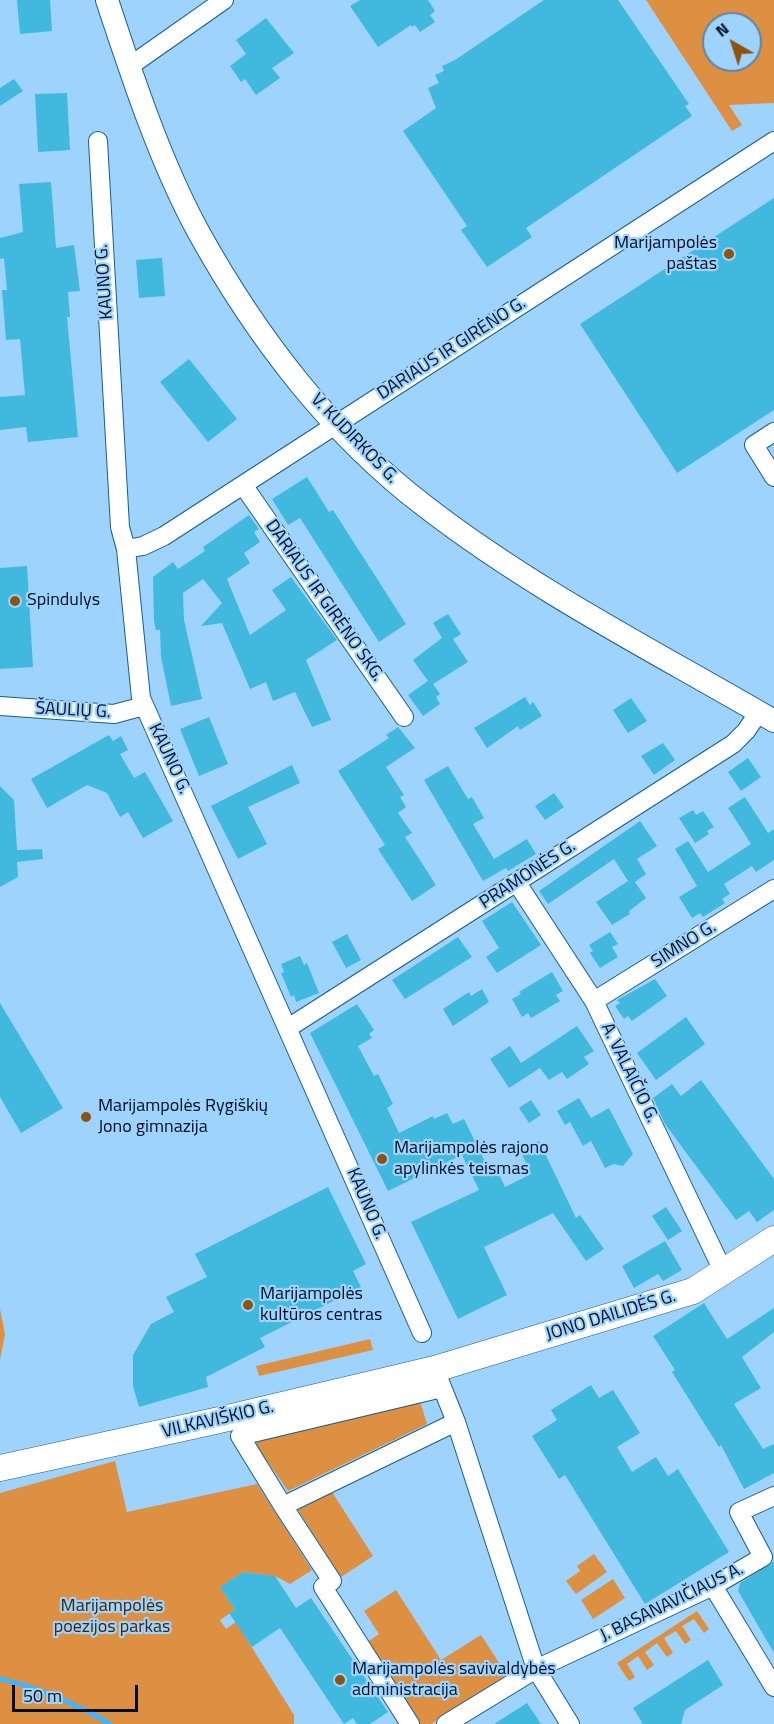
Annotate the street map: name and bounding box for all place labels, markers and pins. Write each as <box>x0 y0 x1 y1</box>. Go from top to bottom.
place label: Marijampolės paštas <box>614 233 717 276</box>
marker: Marijampolės paštas <box>722 247 736 261</box>
place label: Spindulys <box>27 590 100 612</box>
marker: Spindulys <box>8 594 22 608</box>
place label: Marijampolės Rygiškių Jono gimnazija <box>98 1096 268 1138</box>
marker: Marijampolės Rygiškių Jono gimnazija <box>79 1110 93 1124</box>
place label: Marijampolės rajono apylinkės teismas <box>394 1138 549 1180</box>
marker: Marijampolės rajono apylinkės teismas <box>375 1152 389 1166</box>
place label: Marijampolės kultūros centras <box>260 1284 382 1326</box>
marker: Marijampolės kultūros centras <box>241 1298 255 1312</box>
place label: Marijampolės savivaldybės administracija <box>352 1659 556 1702</box>
marker: Marijampolės savivaldybės administracija <box>333 1673 347 1687</box>

